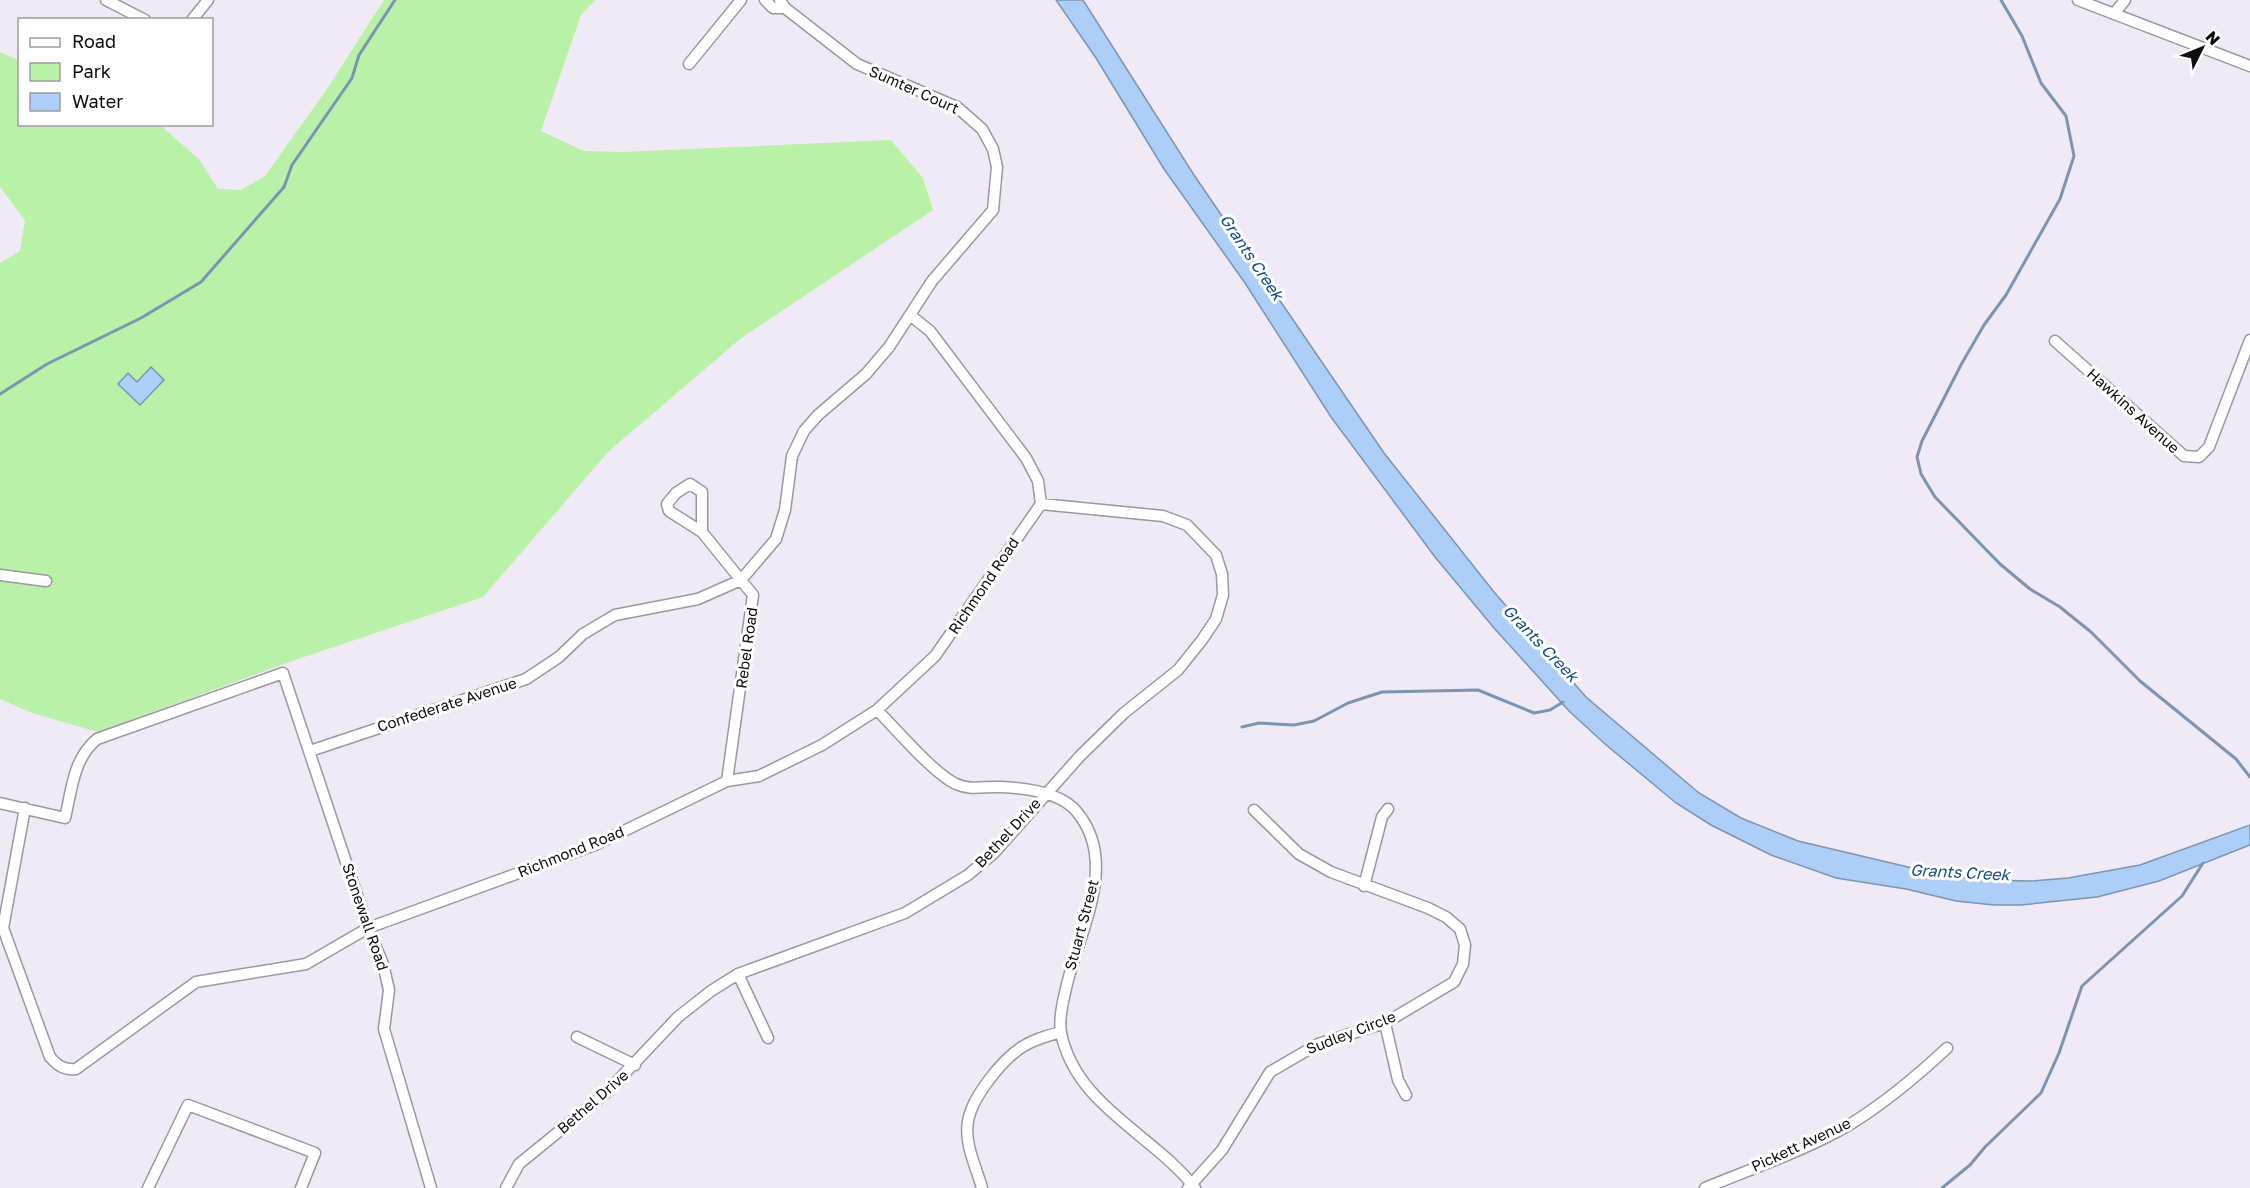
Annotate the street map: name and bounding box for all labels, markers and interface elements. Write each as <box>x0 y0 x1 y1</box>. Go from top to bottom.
legend <box>18 18 213 126</box>
north arrow <box>2172 18 2232 78</box>
text: N <box>2202 26 2224 49</box>
text: Road <box>72 30 116 52</box>
text: Park <box>72 60 111 82</box>
street label: Sumter Court <box>867 61 962 117</box>
text: Water <box>72 90 123 112</box>
water label: Grants Creek <box>1216 210 1289 305</box>
street label: Hawkins Avenue <box>2084 364 2184 457</box>
street label: Richmond Road <box>944 534 1022 637</box>
water label: Grants Creek <box>1499 600 1584 687</box>
street label: Rebel Road <box>731 606 761 690</box>
street label: Confederate Avenue <box>375 673 519 735</box>
street label: Bethel Drive <box>971 794 1044 871</box>
street label: Richmond Road <box>515 822 626 881</box>
water label: Grants Creek <box>1910 859 2012 885</box>
street label: Stonewall Road <box>339 861 393 973</box>
street label: Stuart Street <box>1060 877 1102 972</box>
street label: Sudley Circle <box>1303 1007 1398 1057</box>
street label: Bethel Drive <box>553 1065 632 1137</box>
street label: Pickett Avenue <box>1748 1113 1853 1175</box>

